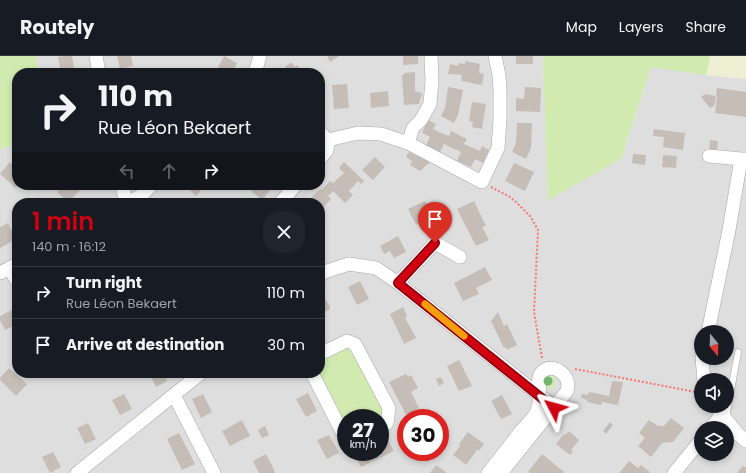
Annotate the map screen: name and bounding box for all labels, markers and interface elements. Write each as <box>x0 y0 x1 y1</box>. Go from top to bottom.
text: Routely <box>20 14 94 41</box>
text: Map <box>566 17 597 37</box>
text: Layers <box>619 17 663 37</box>
text: Share <box>685 17 726 37</box>
text: 110 m <box>98 77 173 116</box>
icon: right <box>32 84 84 136</box>
text: Rue Léon Bekaert <box>98 115 251 140</box>
icon: left <box>116 160 138 182</box>
icon: ahead <box>158 160 180 182</box>
icon: right <box>200 160 222 182</box>
pin <box>418 202 452 243</box>
text: 1 min <box>32 205 94 238</box>
icon: arrive <box>424 208 446 230</box>
button: close <box>263 211 305 253</box>
text: 140 m · 16:12 <box>32 237 106 256</box>
text: Turn right <box>66 272 142 293</box>
icon: right <box>32 282 54 304</box>
text: 110 m <box>267 282 305 303</box>
text: Rue Léon Bekaert <box>66 294 177 313</box>
north arrow <box>694 325 734 365</box>
map controls <box>694 325 734 461</box>
icon: arrive <box>32 334 54 356</box>
text: Arrive at destination <box>66 334 224 355</box>
text: 30 m <box>267 334 305 355</box>
button: sound <box>694 373 734 413</box>
position arrow <box>533 387 575 429</box>
speed limit sign: 30 <box>397 409 449 461</box>
text: 27 <box>352 416 374 444</box>
button: layers <box>694 421 734 461</box>
text: km/h <box>350 437 376 452</box>

